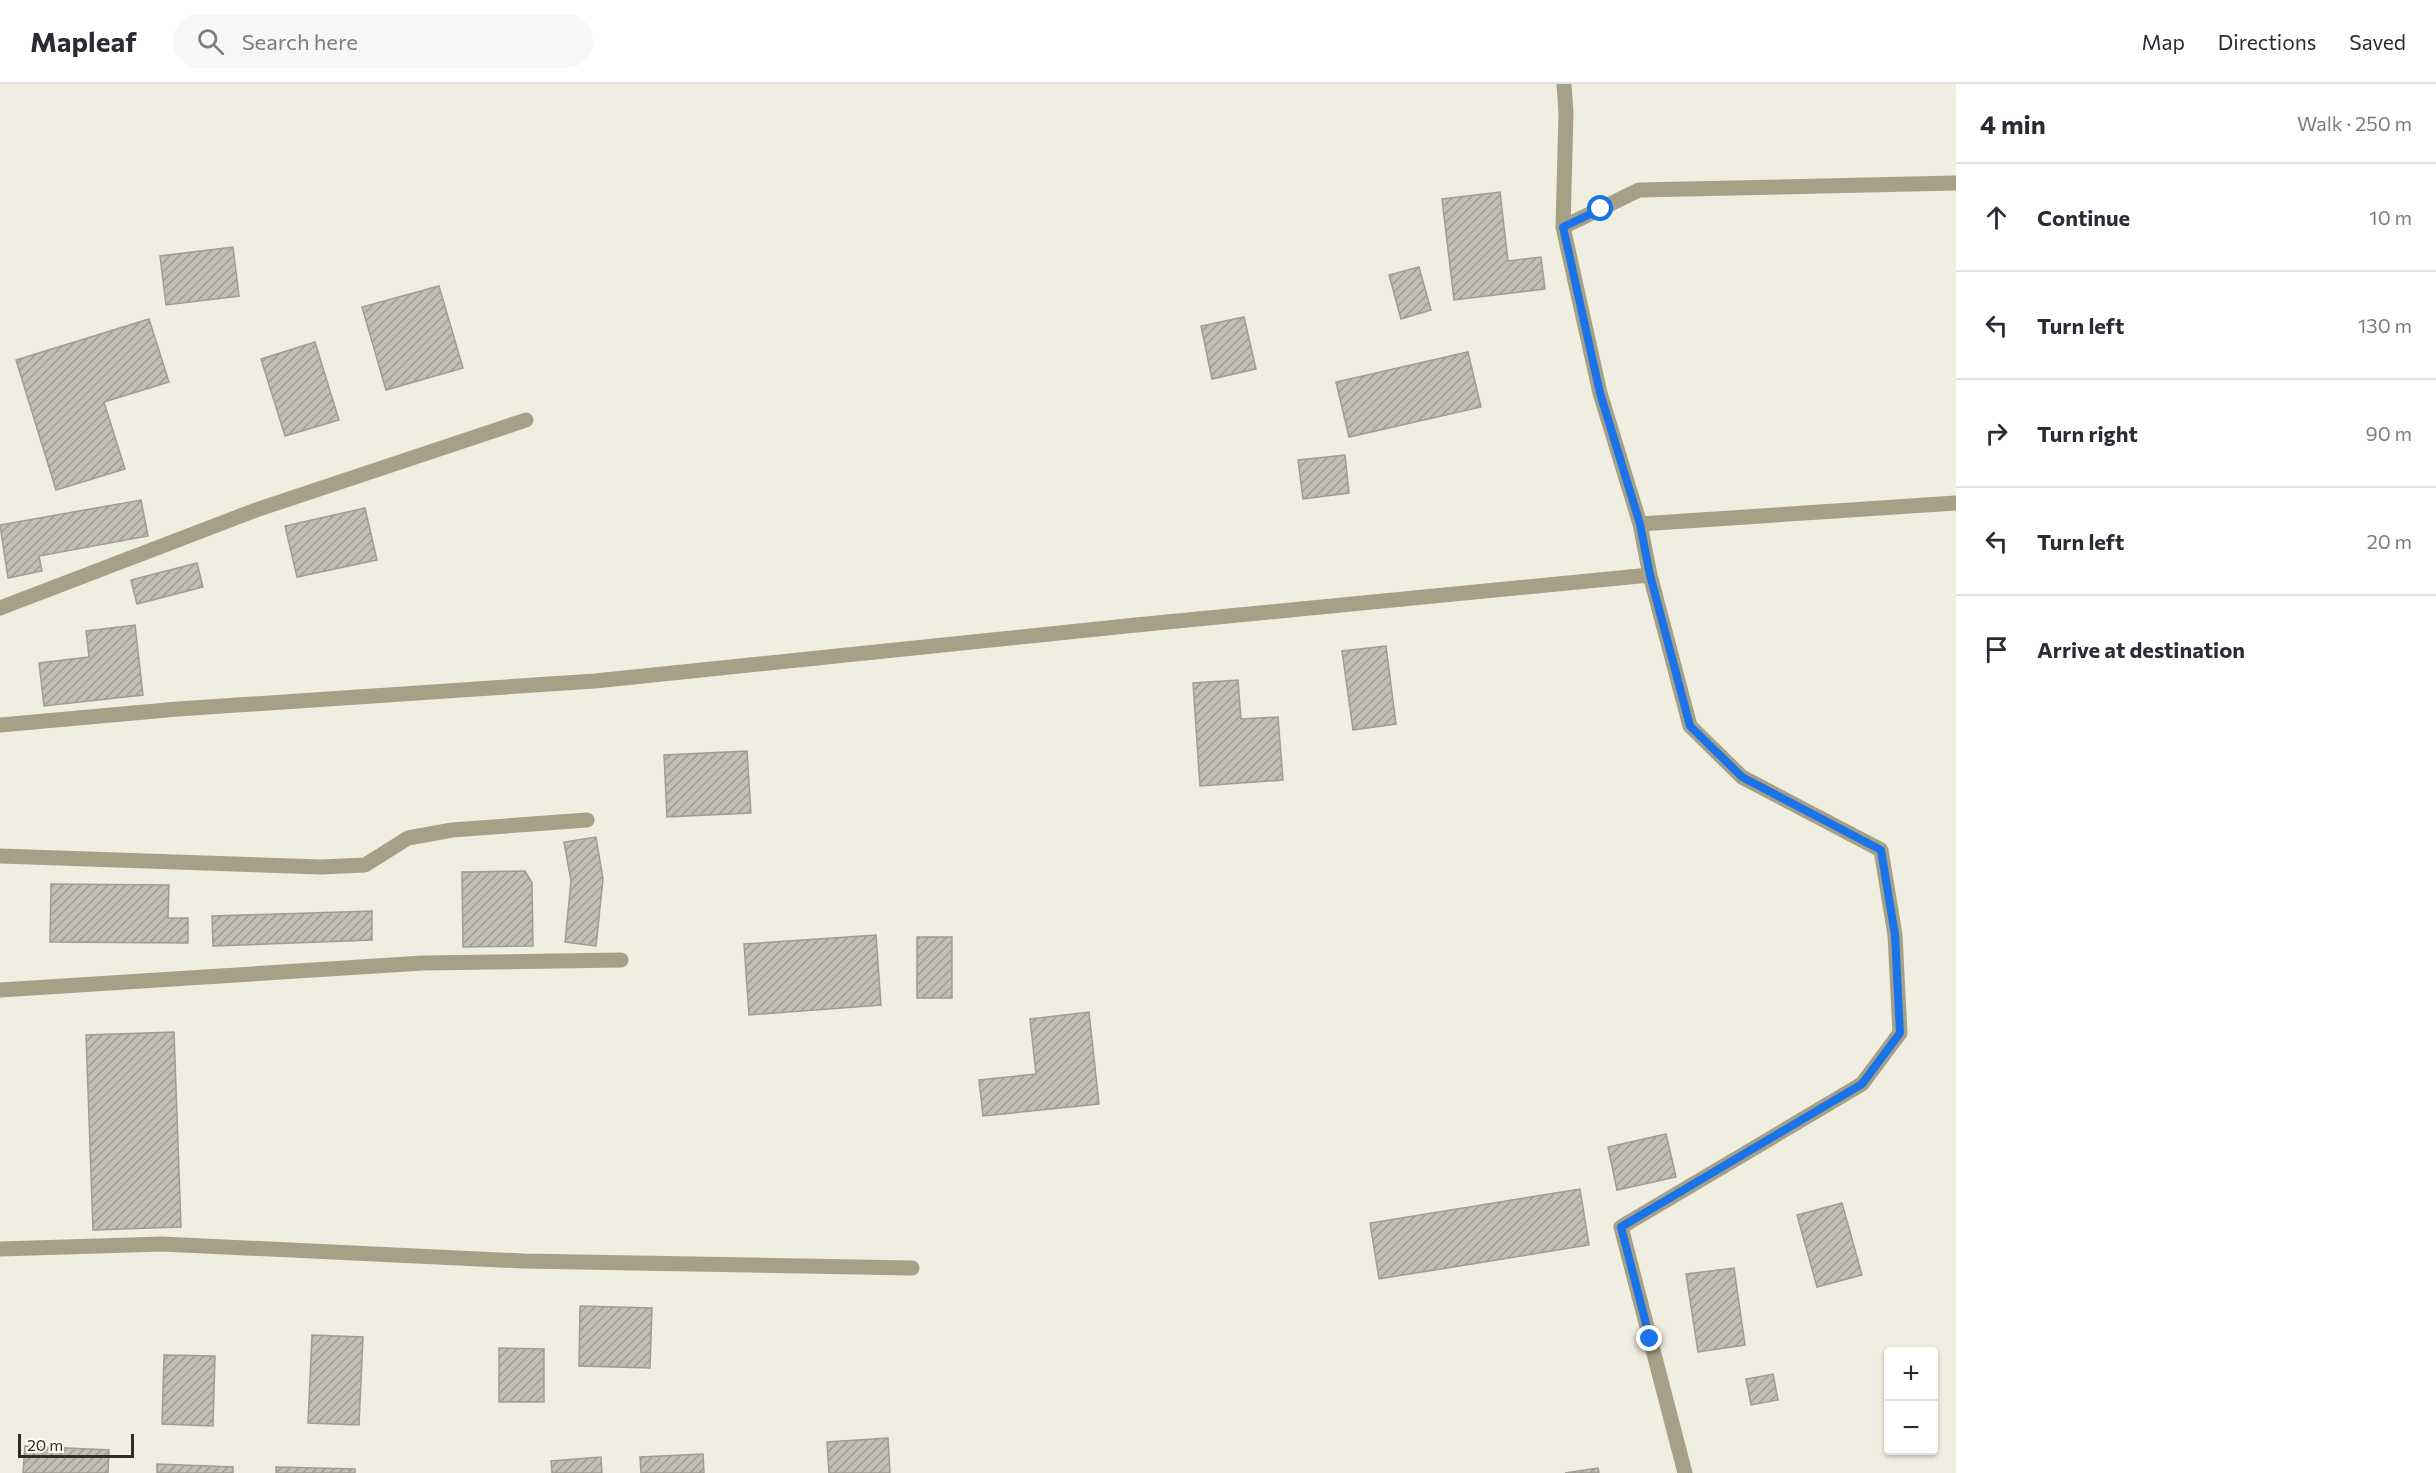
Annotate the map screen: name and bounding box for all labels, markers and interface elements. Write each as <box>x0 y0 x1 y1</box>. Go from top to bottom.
search box <box>173 14 593 68</box>
text: Mapleaf <box>30 24 137 58</box>
icon: search <box>194 25 227 58</box>
text: Search here <box>242 28 358 55</box>
text: Map <box>2142 29 2185 54</box>
text: Directions <box>2218 29 2316 54</box>
text: Saved <box>2349 29 2406 54</box>
text: 4 min <box>1980 108 2046 139</box>
text: Walk · 250 m <box>2297 111 2412 135</box>
route start <box>1587 195 1613 221</box>
icon: ahead <box>1980 201 2013 234</box>
text: Continue <box>2037 204 2130 231</box>
text: 10 m <box>2369 205 2412 229</box>
icon: left <box>1980 309 2013 342</box>
text: Turn left <box>2037 312 2124 339</box>
text: 130 m <box>2358 313 2412 337</box>
icon: right <box>1980 417 2013 450</box>
text: Turn right <box>2037 420 2138 447</box>
text: 90 m <box>2366 421 2412 445</box>
icon: left <box>1980 525 2013 558</box>
text: Turn left <box>2037 528 2124 555</box>
text: 20 m <box>2367 529 2412 553</box>
icon: arrive <box>1980 633 2013 666</box>
text: Arrive at destination <box>2037 636 2245 663</box>
route end <box>1636 1325 1662 1351</box>
map controls <box>1884 1347 1938 1455</box>
button: + <box>1884 1347 1938 1401</box>
button: − <box>1884 1401 1938 1455</box>
scale bar <box>18 1431 134 1458</box>
text: 20 m <box>27 1435 63 1454</box>

